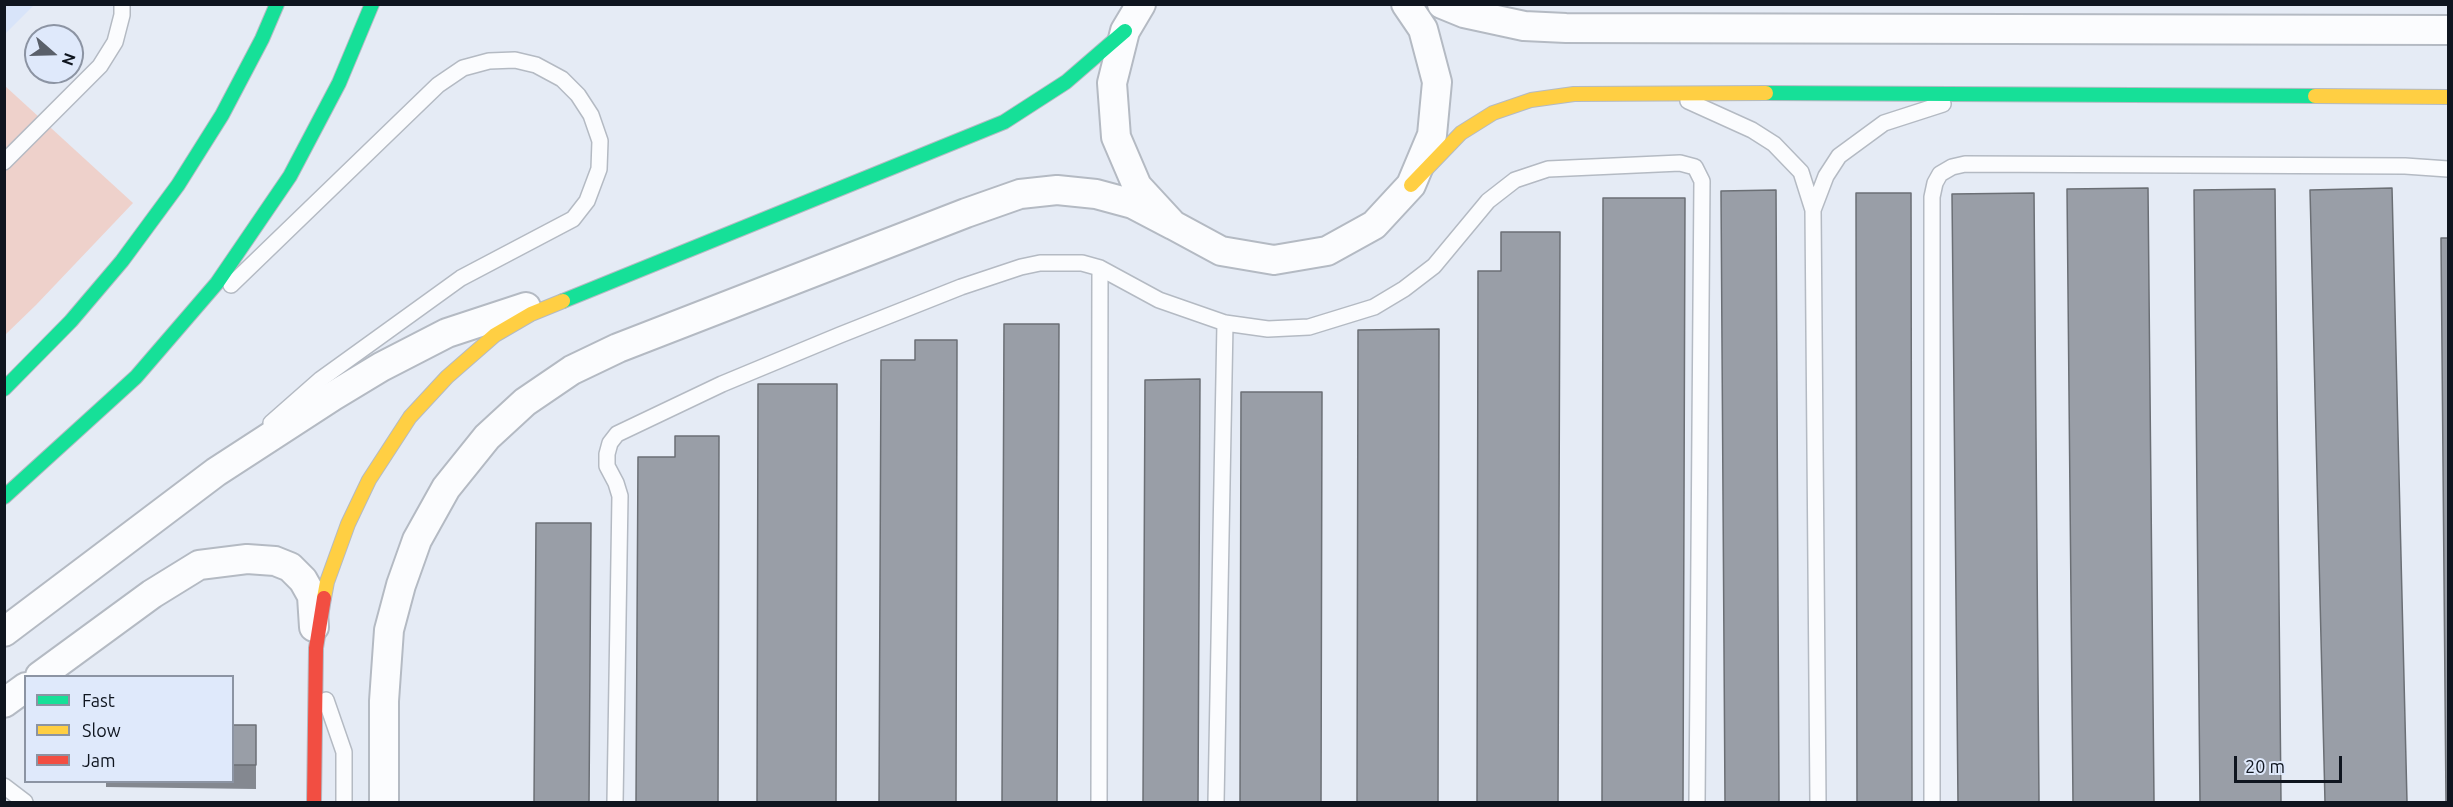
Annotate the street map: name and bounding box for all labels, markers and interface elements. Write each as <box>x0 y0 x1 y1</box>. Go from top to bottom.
north arrow <box>24 24 84 84</box>
text: N <box>59 51 80 68</box>
legend <box>24 675 234 783</box>
text: Fast <box>82 690 115 710</box>
text: Slow <box>82 720 121 740</box>
scale bar <box>2237 744 2345 782</box>
text: Jam <box>82 750 116 770</box>
text: 20 m <box>2245 756 2285 776</box>

